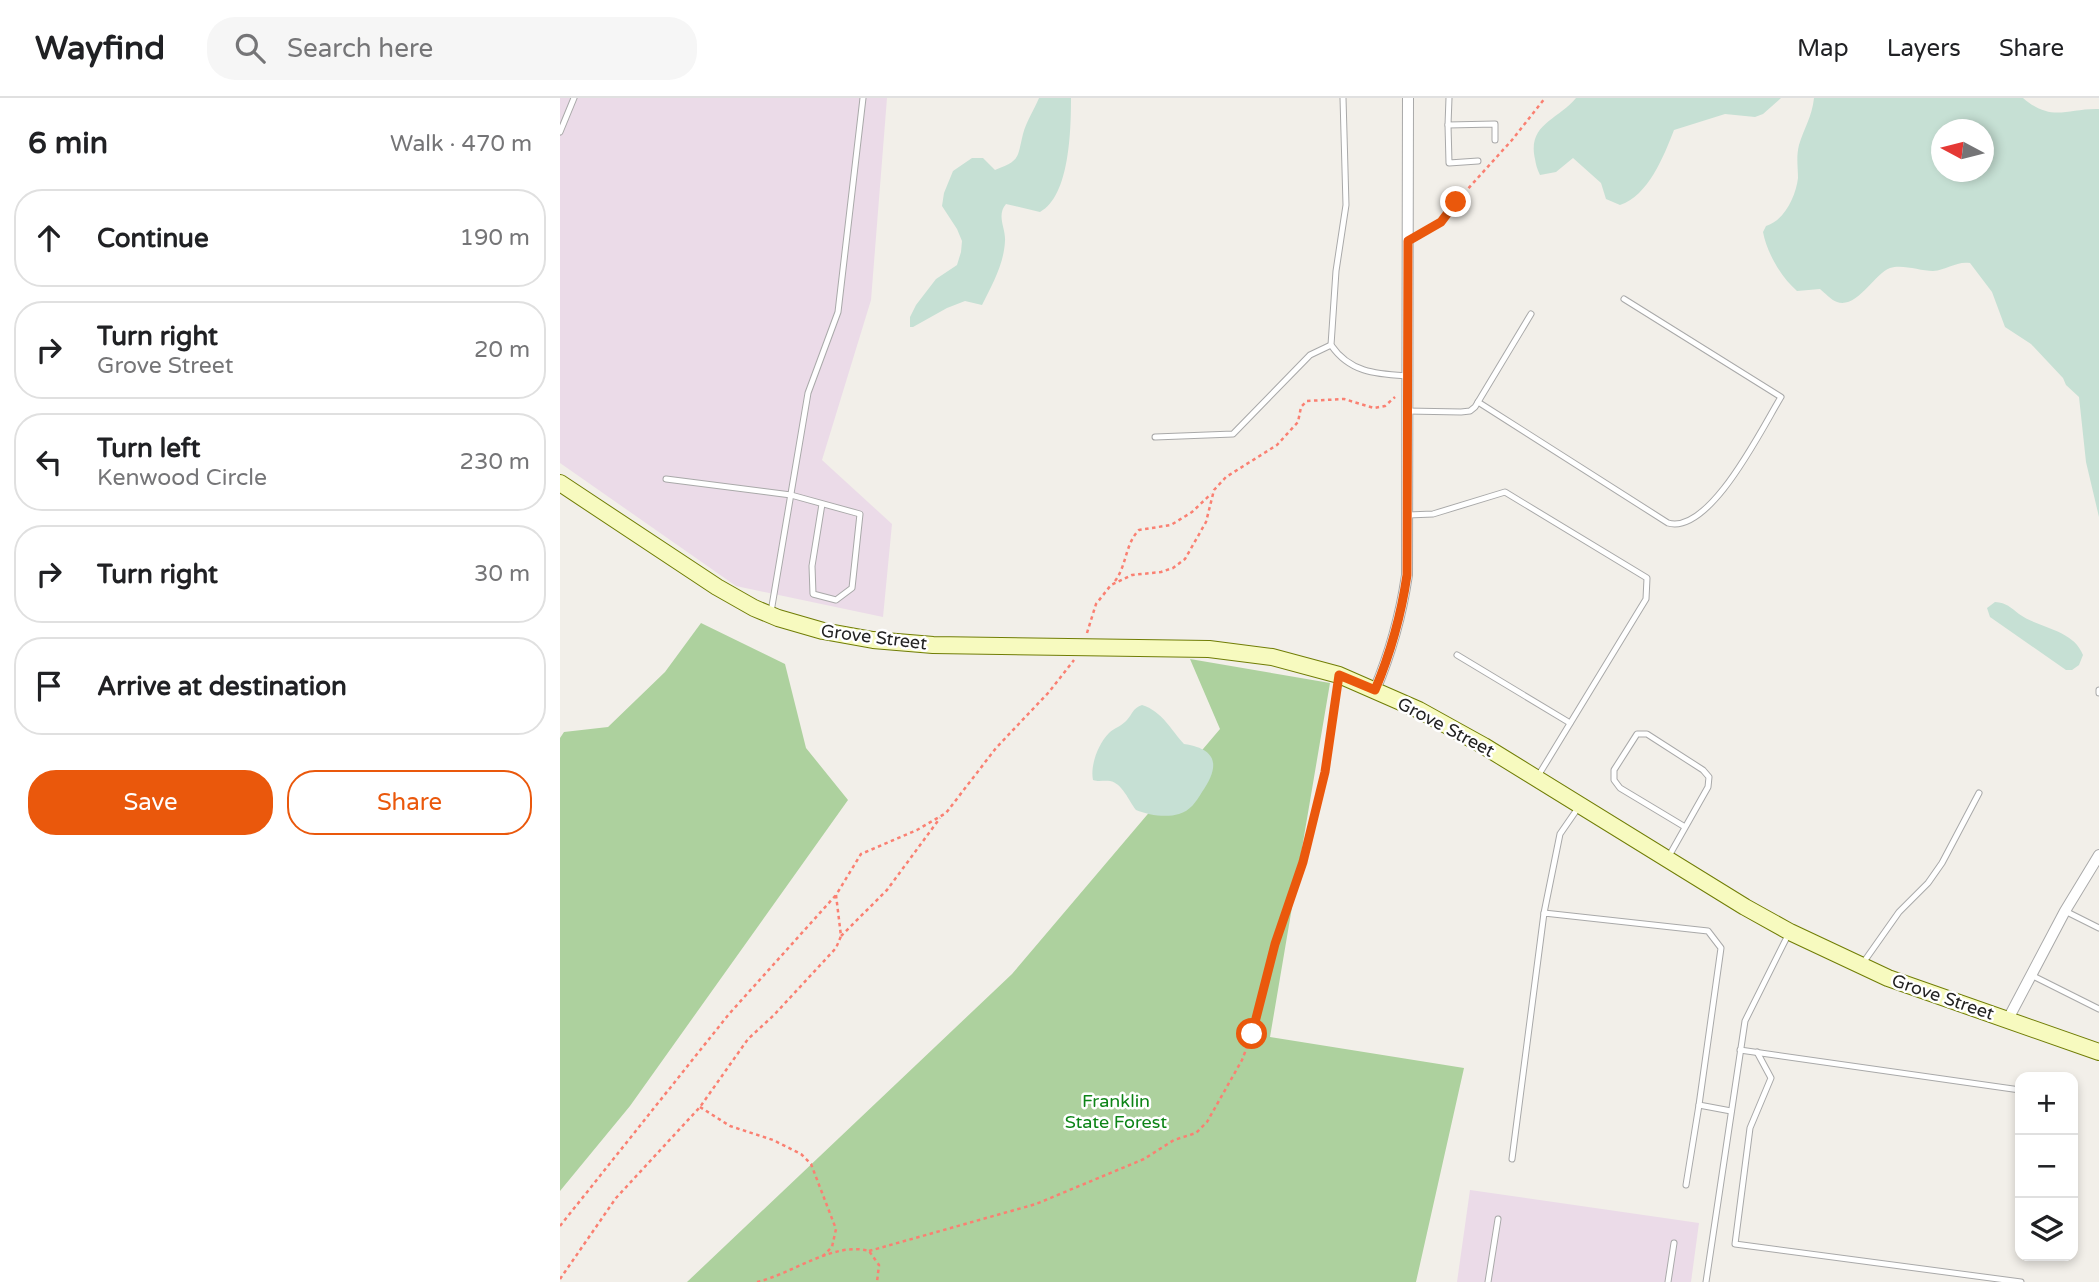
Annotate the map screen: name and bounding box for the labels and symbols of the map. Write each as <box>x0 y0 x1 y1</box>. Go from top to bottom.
north arrow <box>1931 119 1994 182</box>
route end <box>1440 186 1471 217</box>
street label: Grove Street <box>820 620 928 654</box>
street label: Grove Street <box>1394 692 1498 762</box>
street label: Grove Street <box>1889 969 1997 1025</box>
route start <box>1236 1018 1267 1049</box>
park label: Franklin State Forest <box>1065 1090 1167 1133</box>

